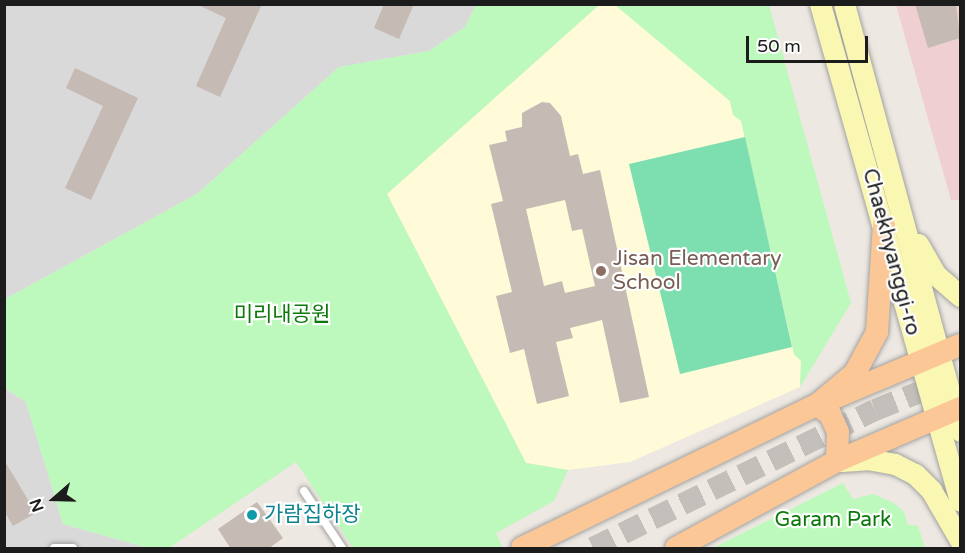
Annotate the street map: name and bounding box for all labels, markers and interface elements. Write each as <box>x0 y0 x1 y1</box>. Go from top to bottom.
scale bar <box>749 24 870 62</box>
text: 50 m <box>757 35 801 57</box>
street label: Chaekhyanggi-ro <box>857 166 925 338</box>
place label: Jisan Elementary School <box>613 246 782 296</box>
marker: Jisan Elementary School <box>594 264 608 278</box>
park label: 미리내공원 <box>234 302 330 328</box>
north arrow <box>24 469 84 529</box>
text: N <box>25 496 49 515</box>
place label: 가람집하장 <box>264 502 361 528</box>
park label: Garam Park <box>774 507 892 533</box>
marker: 가람집하장 <box>245 508 259 522</box>

